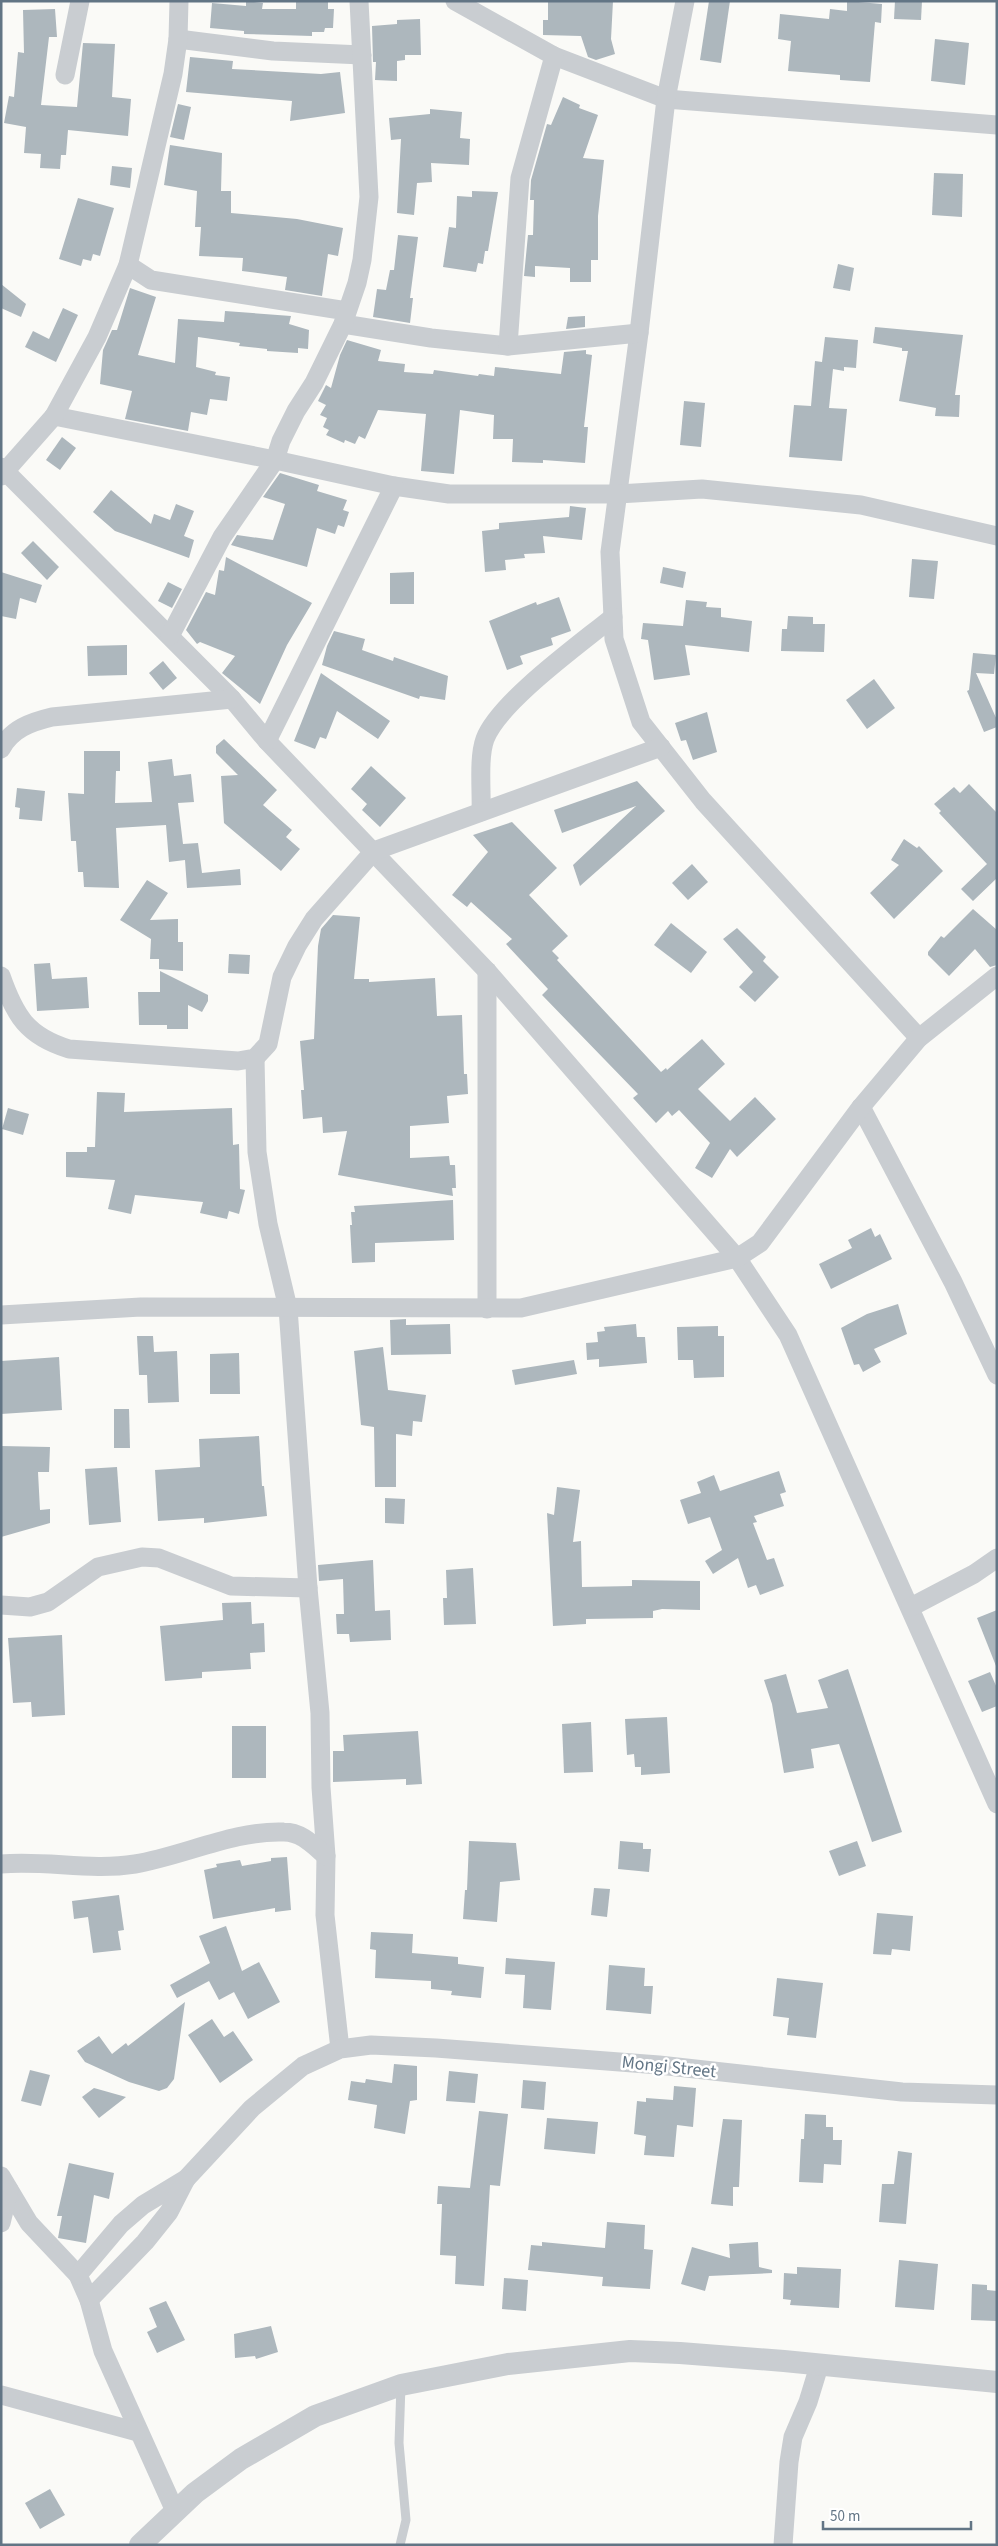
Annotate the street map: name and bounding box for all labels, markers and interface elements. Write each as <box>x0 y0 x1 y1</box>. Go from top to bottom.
street label: Mongi Street <box>621 2050 717 2084</box>
scale bar <box>823 2498 970 2530</box>
text: 50 m <box>830 2506 860 2527</box>

